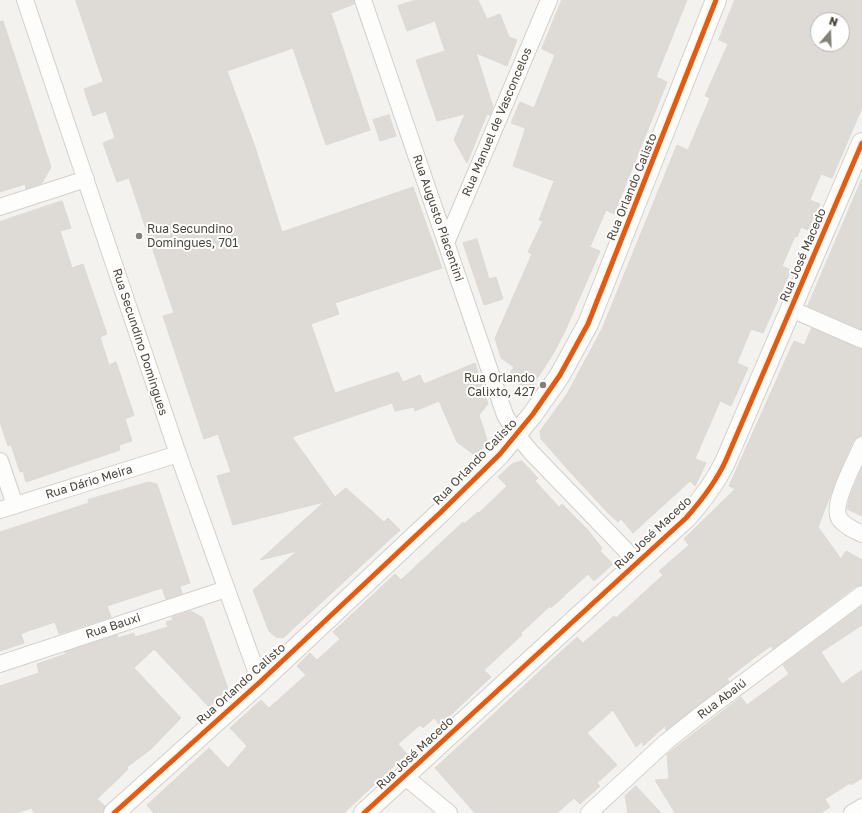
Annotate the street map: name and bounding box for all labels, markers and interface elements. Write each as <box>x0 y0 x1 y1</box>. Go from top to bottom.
north arrow <box>810 12 850 52</box>
text: N <box>828 14 840 29</box>
street label: Rua Manuel de Vasconcelos <box>459 45 535 199</box>
street label: Rua Orlando Calisto <box>604 131 660 243</box>
street label: Rua Augusto Piacentini <box>410 153 466 283</box>
street label: Rua José Macedo <box>777 206 829 304</box>
place label: Rua Secundino Domingues, 701 <box>147 222 238 250</box>
marker: Rua Secundino Domingues, 701 <box>134 231 144 241</box>
street label: Rua Secundino Domingues <box>109 267 171 417</box>
place label: Rua Orlando Calixto, 427 <box>464 371 535 399</box>
marker: Rua Orlando Calixto, 427 <box>538 380 548 390</box>
street label: Rua Orlando Calisto <box>430 416 520 508</box>
street label: Rua Dário Meira <box>44 462 134 502</box>
street label: Rua José Macedo <box>611 494 695 572</box>
street label: Rua Bauxi <box>84 610 142 642</box>
street label: Rua Orlando Calisto <box>194 640 288 728</box>
street label: Rua Abaiú <box>695 676 749 722</box>
street label: Rua José Macedo <box>373 714 457 792</box>

